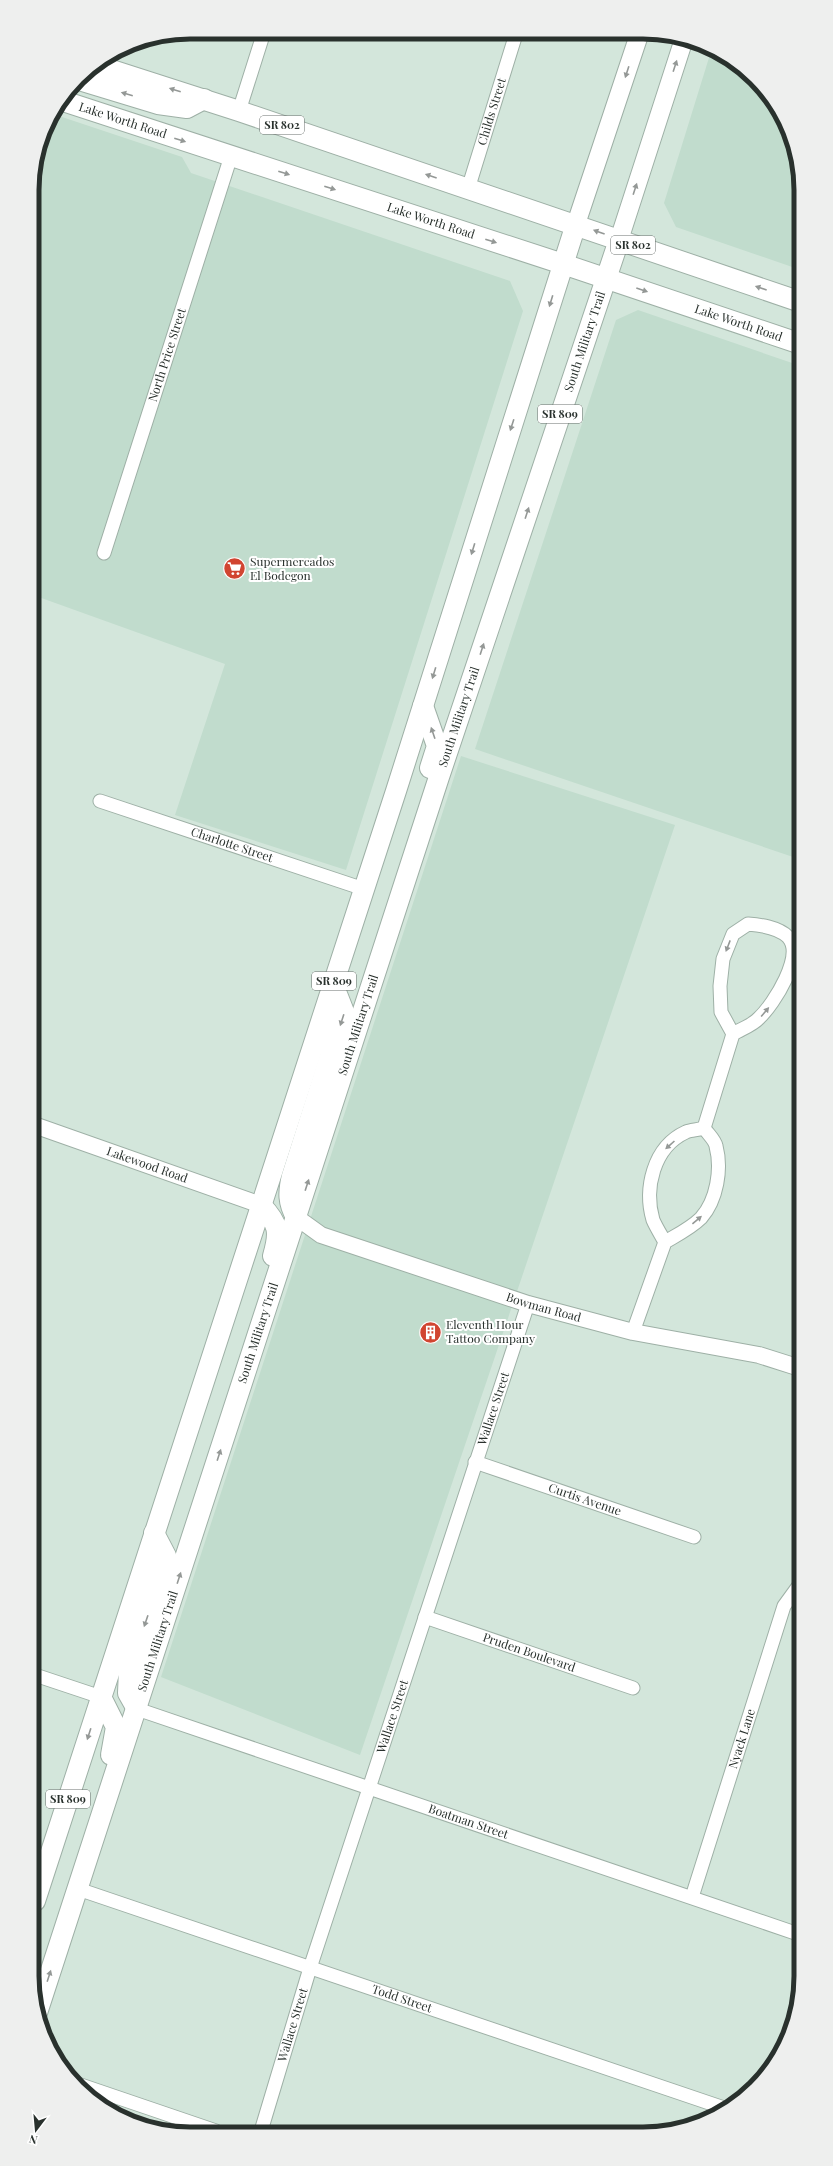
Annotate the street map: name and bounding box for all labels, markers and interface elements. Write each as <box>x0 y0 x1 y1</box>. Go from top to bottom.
one-way arrow <box>673 59 679 71</box>
one-way arrow <box>623 66 629 78</box>
street label: Childs Street <box>473 75 509 147</box>
one-way arrow <box>169 87 181 93</box>
one-way arrow <box>120 91 132 97</box>
street label: Lake Worth Road <box>77 98 169 141</box>
road number: SR 802 <box>260 116 304 134</box>
one-way arrow <box>174 137 186 143</box>
one-way arrow <box>278 170 290 176</box>
one-way arrow <box>424 173 436 179</box>
one-way arrow <box>632 183 638 195</box>
one-way arrow <box>325 186 337 192</box>
street label: Lake Worth Road <box>385 198 477 242</box>
one-way arrow <box>592 229 604 235</box>
road number: SR 802 <box>611 236 655 254</box>
one-way arrow <box>486 238 498 244</box>
one-way arrow <box>755 285 767 291</box>
street label: South Military Trail <box>560 288 608 394</box>
one-way arrow <box>637 288 649 294</box>
one-way arrow <box>548 295 554 307</box>
street label: Lake Worth Road <box>693 300 785 344</box>
street label: North Price Street <box>144 305 189 403</box>
road number: SR 809 <box>538 405 582 423</box>
one-way arrow <box>509 419 515 431</box>
one-way arrow <box>525 506 531 518</box>
one-way arrow <box>470 543 476 555</box>
place label: Supermercados El Bodegon <box>250 553 334 583</box>
supermarket icon: Supermercados El Bodegon <box>222 556 248 582</box>
one-way arrow <box>480 642 486 654</box>
street label: South Military Trail <box>434 664 483 769</box>
one-way arrow <box>431 667 437 679</box>
one-way arrow <box>430 727 436 739</box>
street label: Charlotte Street <box>189 823 276 865</box>
one-way arrow <box>725 941 731 953</box>
road number: SR 809 <box>312 972 356 990</box>
street label: South Military Trail <box>334 972 381 1077</box>
one-way arrow <box>760 1006 769 1017</box>
one-way arrow <box>339 1015 345 1027</box>
one-way arrow <box>665 1141 675 1150</box>
street label: Lakewood Road <box>105 1142 190 1186</box>
one-way arrow <box>304 1178 310 1190</box>
one-way arrow <box>692 1216 702 1225</box>
street label: South Military Trail <box>233 1280 281 1385</box>
street label: Bowman Road <box>504 1288 583 1325</box>
place label: Eleventh Hour Tattoo Company <box>446 1316 535 1346</box>
building icon: Eleventh Hour Tattoo Company <box>417 1319 443 1345</box>
street label: Wallace Street <box>473 1369 512 1448</box>
one-way arrow <box>216 1448 222 1460</box>
street label: Curtis Avenue <box>547 1479 624 1519</box>
one-way arrow <box>176 1572 182 1584</box>
street label: South Military Trail <box>133 1588 181 1693</box>
one-way arrow <box>142 1616 148 1628</box>
street label: Pruden Boulevard <box>481 1628 578 1675</box>
street label: Wallace Street <box>372 1677 411 1756</box>
street label: Nyack Lane <box>724 1706 758 1770</box>
one-way arrow <box>86 1728 92 1740</box>
road number: SR 809 <box>46 1790 90 1808</box>
street label: Boatman Street <box>427 1800 511 1842</box>
one-way arrow <box>47 1970 53 1982</box>
street label: Todd Street <box>370 1980 435 2016</box>
street label: Wallace Street <box>273 1985 311 2064</box>
north arrow <box>16 2110 56 2150</box>
text: N <box>27 2132 39 2148</box>

